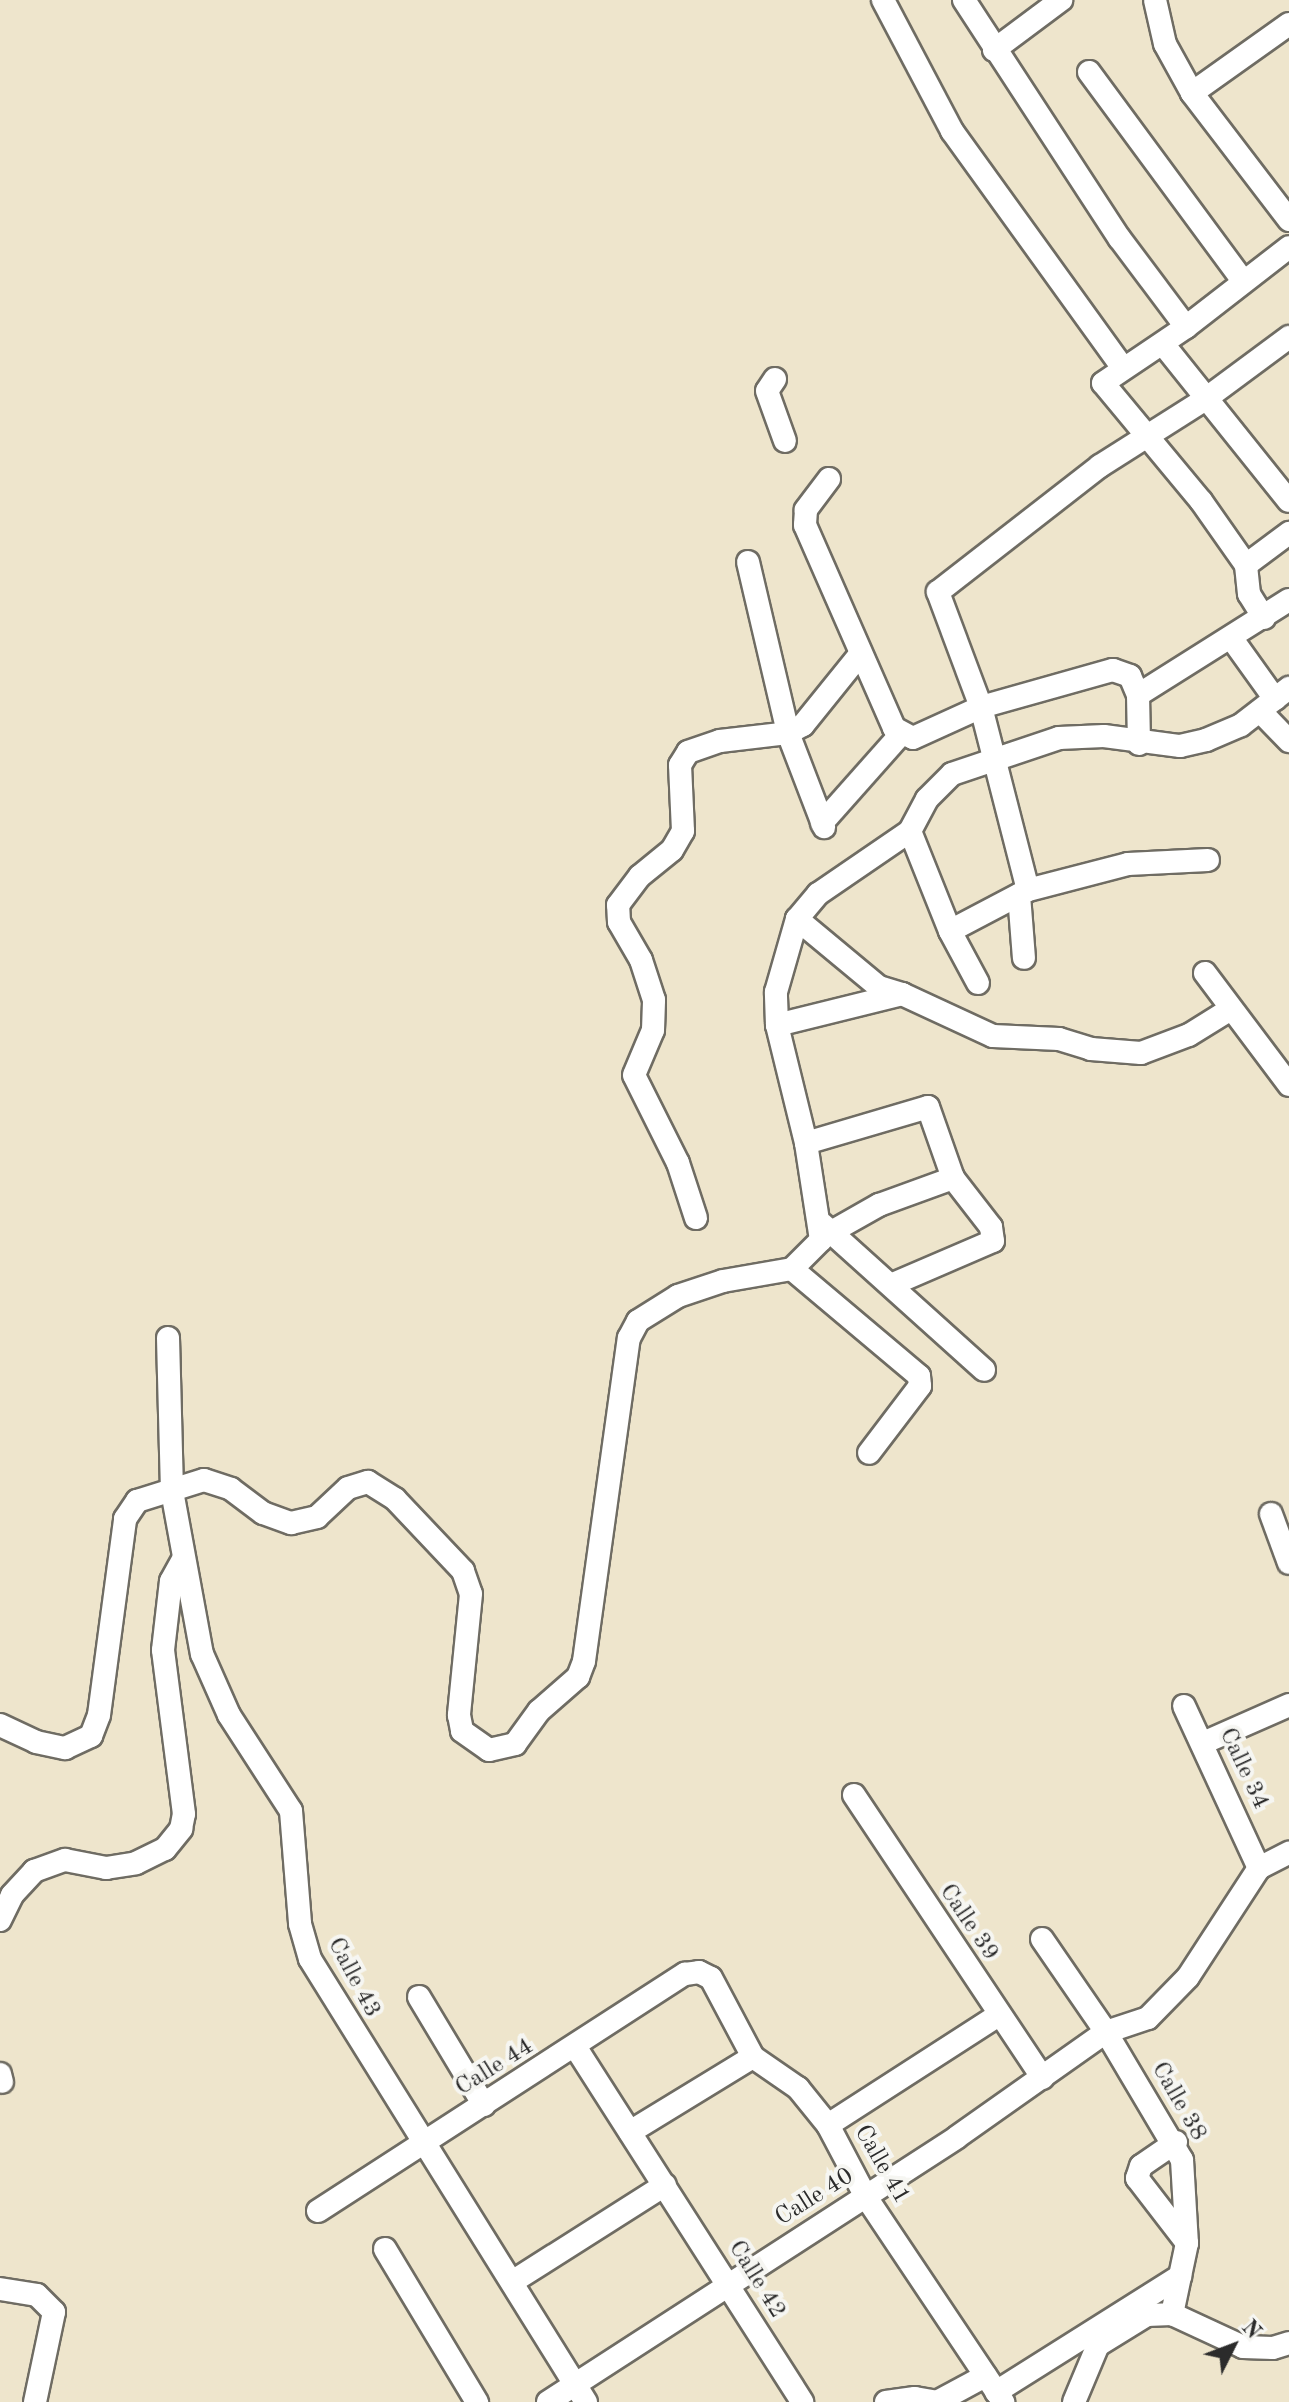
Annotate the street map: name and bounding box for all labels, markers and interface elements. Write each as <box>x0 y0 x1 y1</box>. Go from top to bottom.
street label: Calle 34 <box>1212 1724 1274 1814</box>
street label: Calle 39 <box>932 1879 1004 1967</box>
street label: Calle 43 <box>320 1933 386 2023</box>
street label: Calle 44 <box>451 2033 539 2103</box>
street label: Calle 38 <box>1144 2057 1212 2147</box>
street label: Calle 41 <box>847 2120 915 2210</box>
street label: Calle 40 <box>771 2163 859 2233</box>
street label: Calle 42 <box>721 2236 791 2324</box>
north arrow <box>1193 2306 1273 2386</box>
text: N <box>1237 2316 1265 2344</box>

